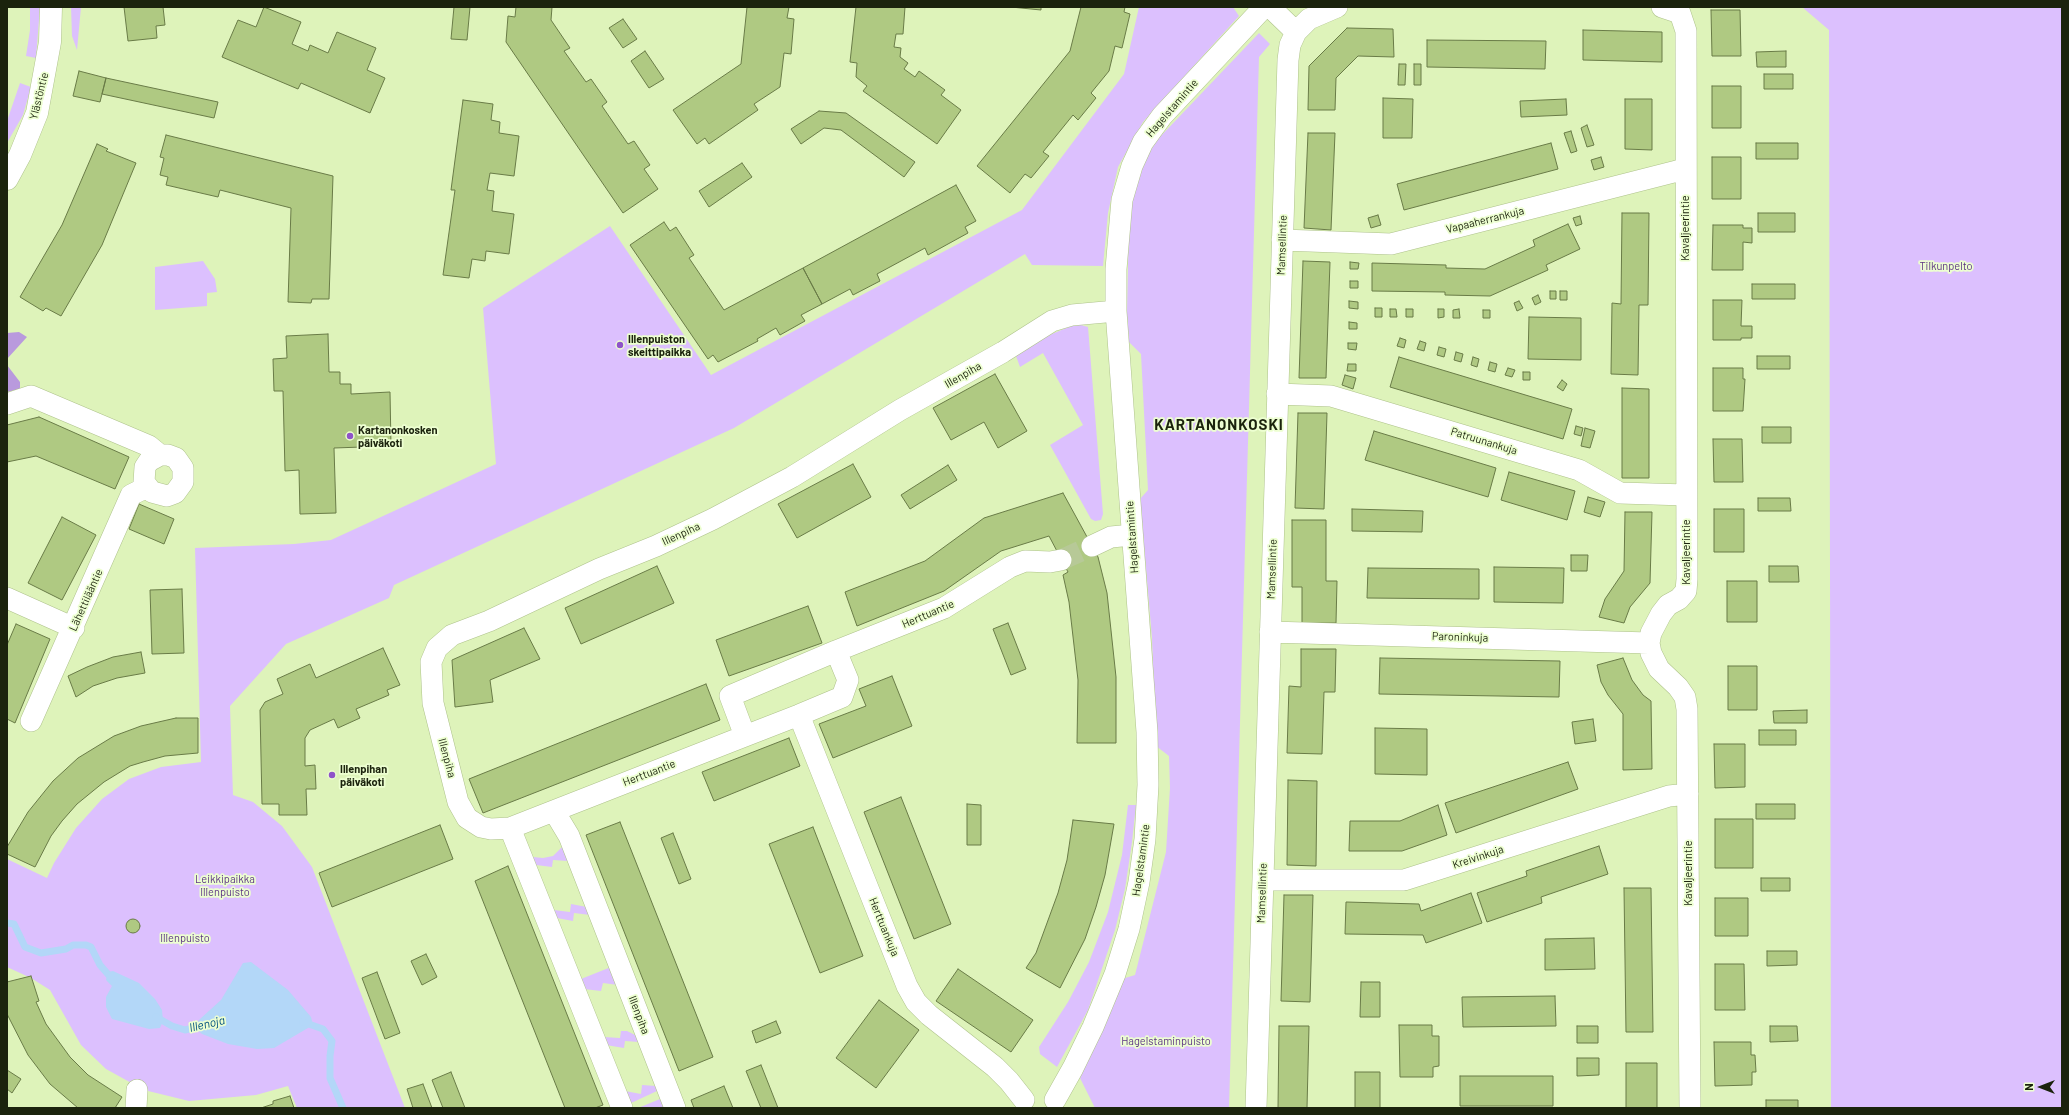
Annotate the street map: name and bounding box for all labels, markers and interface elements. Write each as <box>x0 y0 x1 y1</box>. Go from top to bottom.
street label: Ylästöntie <box>27 71 51 121</box>
street label: Hagelstamintie <box>1143 76 1201 140</box>
street label: Kavaljeerintie <box>1678 195 1692 261</box>
street label: Vapaaherrankuja <box>1445 204 1525 236</box>
street label: Mamsellintie <box>1274 215 1290 275</box>
park label: Tilkunpelto <box>1919 259 1973 273</box>
place label: Illenpuiston skeittipaikka <box>628 332 691 358</box>
marker: Illenpuiston skeittipaikka <box>615 340 625 350</box>
street label: Illenpiha <box>942 359 984 391</box>
district label: KARTANONKOSKI <box>1154 416 1284 434</box>
place label: Kartanonkosken päiväkoti <box>358 423 437 449</box>
street label: Patruunankuja <box>1449 425 1519 457</box>
marker: Kartanonkosken päiväkoti <box>345 431 355 441</box>
street label: Hagelstamintie <box>1123 500 1141 574</box>
street label: Kavaljeerintie <box>1679 519 1693 585</box>
street label: Illenpiha <box>660 520 702 548</box>
street label: Mamsellintie <box>1264 539 1280 599</box>
street label: Lähettilääntie <box>66 567 106 633</box>
street label: Herttuantie <box>900 597 956 631</box>
street label: Paroninkuja <box>1432 629 1488 645</box>
street label: Illenpiha <box>435 737 459 779</box>
street label: Herttuantie <box>621 757 677 789</box>
place label: Illenpihan päiväkoti <box>340 762 387 788</box>
marker: Illenpihan päiväkoti <box>327 770 337 780</box>
street label: Hagelstamintie <box>1129 823 1153 897</box>
street label: Kavaljeerintie <box>1681 840 1695 906</box>
street label: Kreivinkuja <box>1451 843 1505 871</box>
street label: Mamsellintie <box>1254 863 1270 923</box>
park label: Leikkipaikka Illenpuisto <box>195 872 255 898</box>
street label: Herttuankuja <box>866 896 902 958</box>
park label: Illenpuisto <box>160 931 210 945</box>
street label: Illenpiha <box>626 994 652 1036</box>
water label: Illenoja <box>188 1013 226 1035</box>
park label: Hagelstaminpuisto <box>1121 1034 1211 1048</box>
north arrow <box>2021 1067 2061 1107</box>
text: N <box>2022 1083 2035 1091</box>

